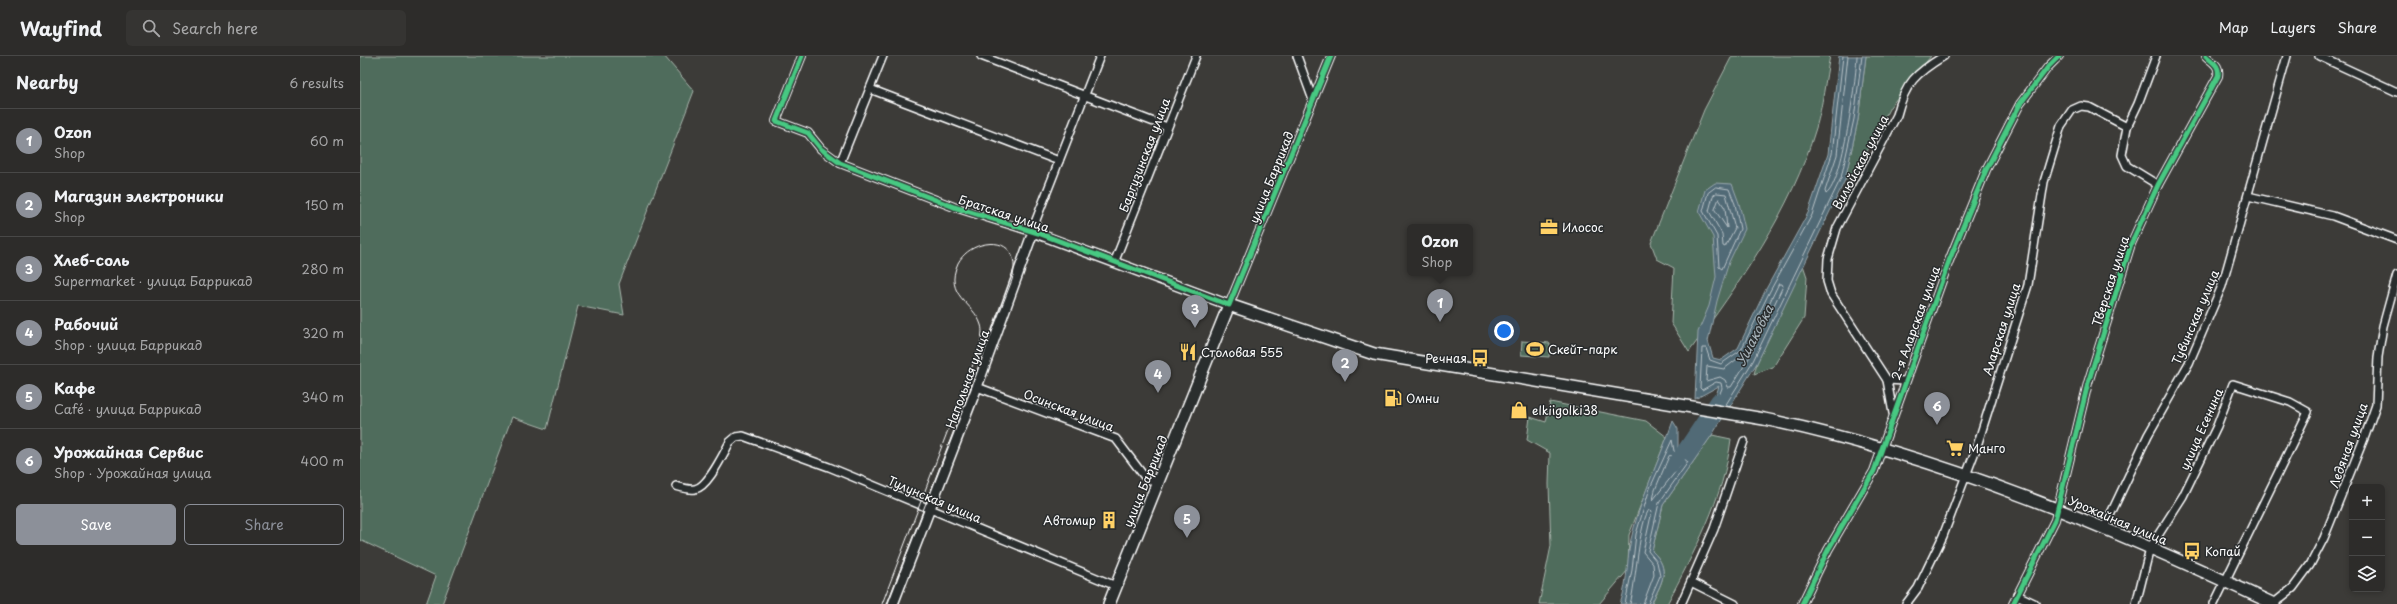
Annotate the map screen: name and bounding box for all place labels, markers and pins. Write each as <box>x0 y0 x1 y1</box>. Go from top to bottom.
office icon: Илосос <box>1539 217 1559 237</box>
place label: Илосос <box>1562 218 1604 236</box>
pin: 1 <box>1427 289 1453 322</box>
pin: 3 <box>1182 295 1208 328</box>
sports icon: Скейт-парк <box>1525 339 1545 359</box>
place label: Скейт-парк <box>1548 340 1618 358</box>
restaurant icon: Столовая 555 <box>1178 342 1198 362</box>
place label: Столовая 555 <box>1201 343 1283 361</box>
bus stop icon: Речная <box>1470 348 1490 368</box>
pin: 2 <box>1332 349 1358 382</box>
place label: Речная <box>1425 349 1467 367</box>
pin: 4 <box>1145 360 1171 393</box>
fuel station icon: Омни <box>1383 388 1403 408</box>
place label: Омни <box>1406 389 1440 407</box>
pin: 6 <box>1924 392 1950 425</box>
shop icon: elkiigolki38 <box>1509 400 1529 420</box>
place label: elkiigolki38 <box>1532 401 1598 419</box>
supermarket icon: Манго <box>1945 438 1965 458</box>
place label: Манго <box>1968 439 2006 457</box>
pin: 5 <box>1174 505 1200 538</box>
building icon: Автомир <box>1099 510 1119 530</box>
place label: Автомир <box>1043 511 1096 529</box>
bus stop icon: Копай <box>2182 541 2202 561</box>
place label: Копай <box>2205 542 2241 560</box>

